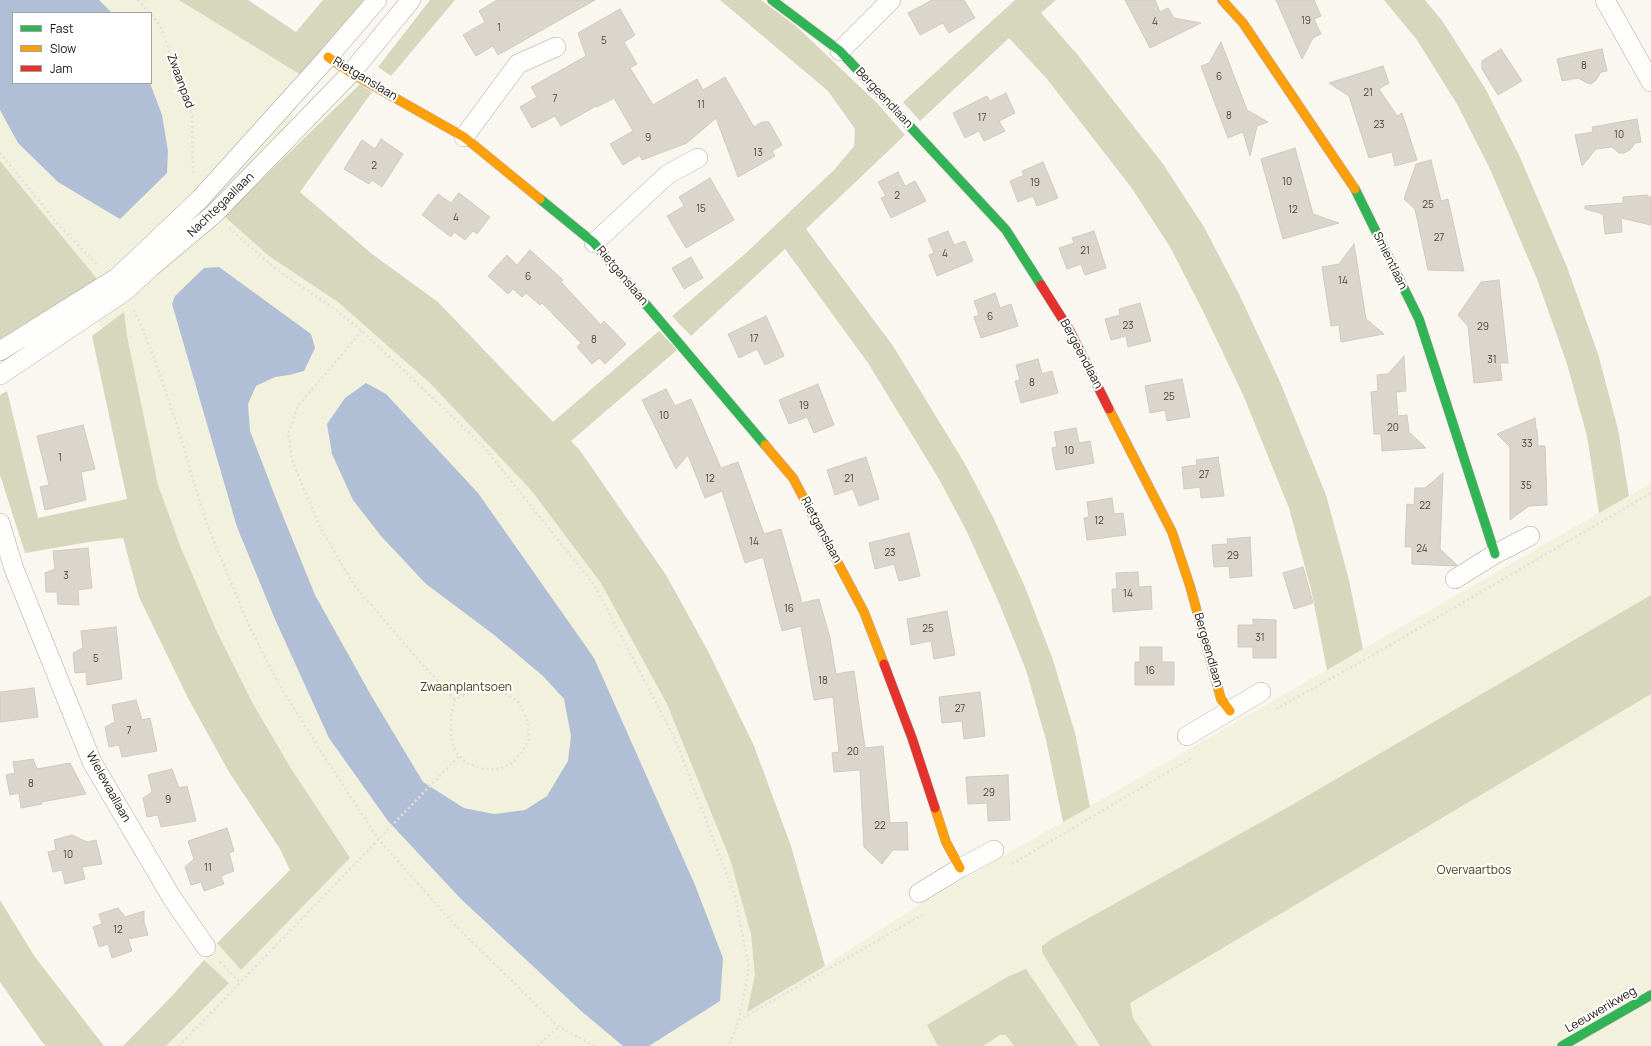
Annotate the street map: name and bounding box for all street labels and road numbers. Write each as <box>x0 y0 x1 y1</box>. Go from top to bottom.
street label: Zwaanpad <box>164 52 196 110</box>
street label: Rietganslaan <box>330 54 400 104</box>
street label: Bergeendlaan <box>853 65 915 131</box>
street label: Nachtegaallaan <box>185 170 257 240</box>
street label: Smientlaan <box>1370 230 1410 292</box>
street label: Rietganslaan <box>593 244 651 308</box>
street label: Bergeendlaan <box>1057 317 1105 391</box>
street label: Rietganslaan <box>798 495 844 565</box>
street label: Bergeendlaan <box>1190 611 1226 689</box>
street label: Wielewaallaan <box>83 749 133 825</box>
street label: Leeuwerikweg <box>1563 984 1639 1036</box>

